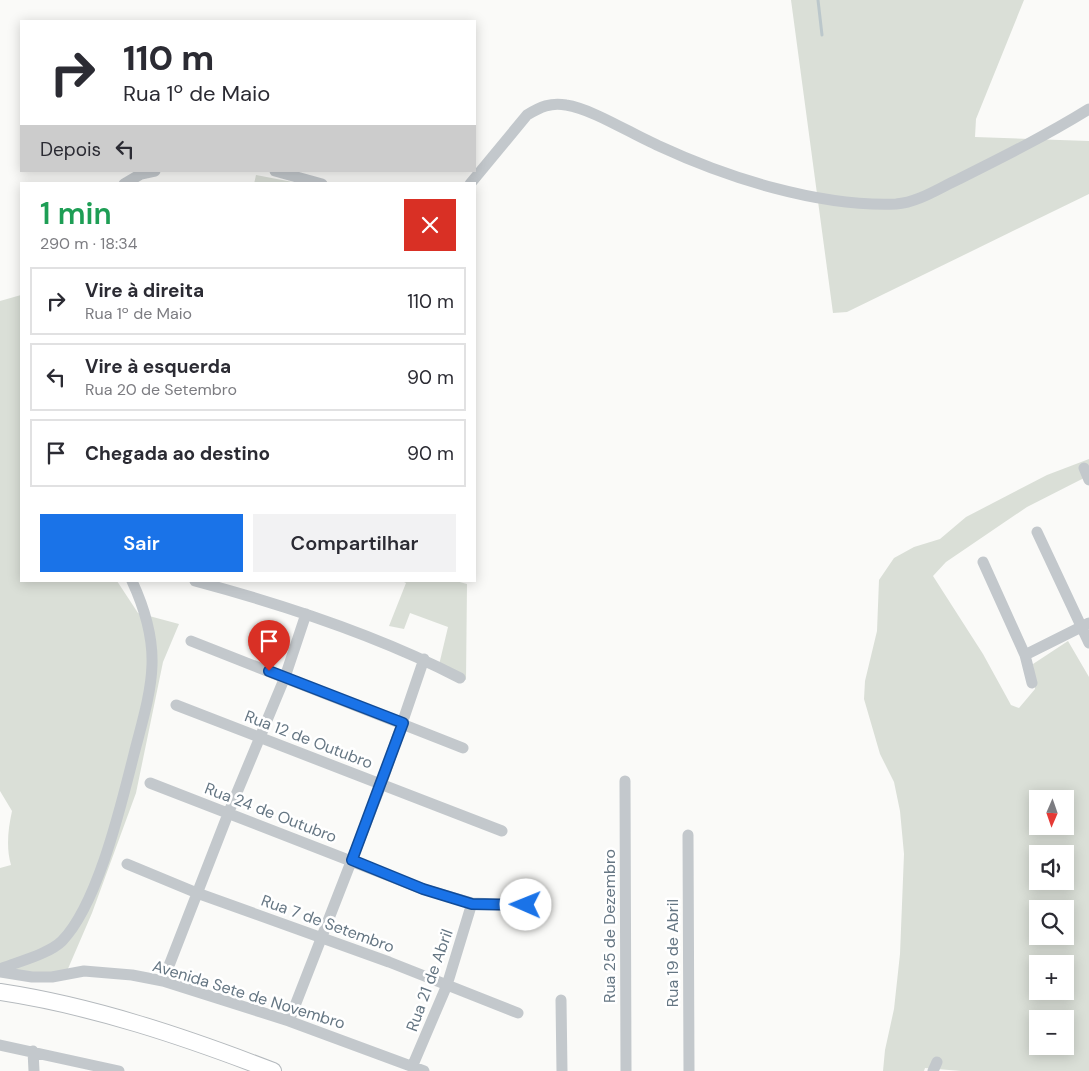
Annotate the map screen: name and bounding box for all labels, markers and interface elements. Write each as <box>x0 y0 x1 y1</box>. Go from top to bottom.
text: 110 m <box>123 35 214 81</box>
icon: right <box>40 40 105 105</box>
text: Rua 1º de Maio <box>123 79 270 108</box>
icon: left <box>111 135 139 163</box>
text: Depois <box>40 137 101 162</box>
text: 1 min <box>40 194 112 233</box>
button: close <box>404 199 456 251</box>
text: 290 m · 18:34 <box>40 233 137 254</box>
text: Vire à direita <box>85 278 204 303</box>
icon: right <box>42 287 70 315</box>
text: 110 m <box>407 289 454 314</box>
text: Rua 1º de Maio <box>85 303 192 324</box>
text: Vire à esquerda <box>85 354 231 379</box>
icon: left <box>42 363 70 391</box>
text: 90 m <box>407 365 454 390</box>
text: Rua 20 de Setembro <box>85 379 237 400</box>
icon: arrive <box>42 439 70 467</box>
text: Chegada ao destino <box>85 441 270 466</box>
text: 90 m <box>407 441 454 466</box>
button: Sair <box>40 514 243 572</box>
button: Compartilhar <box>253 514 456 572</box>
pin <box>248 620 290 671</box>
icon: arrive <box>255 627 283 655</box>
street label: Rua 12 de Outubro <box>242 705 376 774</box>
street label: Rua 24 de Outubro <box>202 778 340 847</box>
north arrow <box>1029 790 1074 835</box>
map controls <box>1029 790 1074 1055</box>
button: sound <box>1029 845 1074 890</box>
street label: Rua 25 de Dezembro <box>599 849 620 1003</box>
position arrow <box>499 878 551 930</box>
street label: Rua 7 de Setembro <box>258 890 397 957</box>
street label: Rua 19 de Abril <box>662 899 683 1007</box>
button: search <box>1029 900 1074 945</box>
street label: Rua 21 de Abril <box>401 926 458 1034</box>
street label: Avenida Sete de Novembro <box>150 955 348 1034</box>
button: + <box>1029 955 1074 1000</box>
button: − <box>1029 1010 1074 1055</box>

